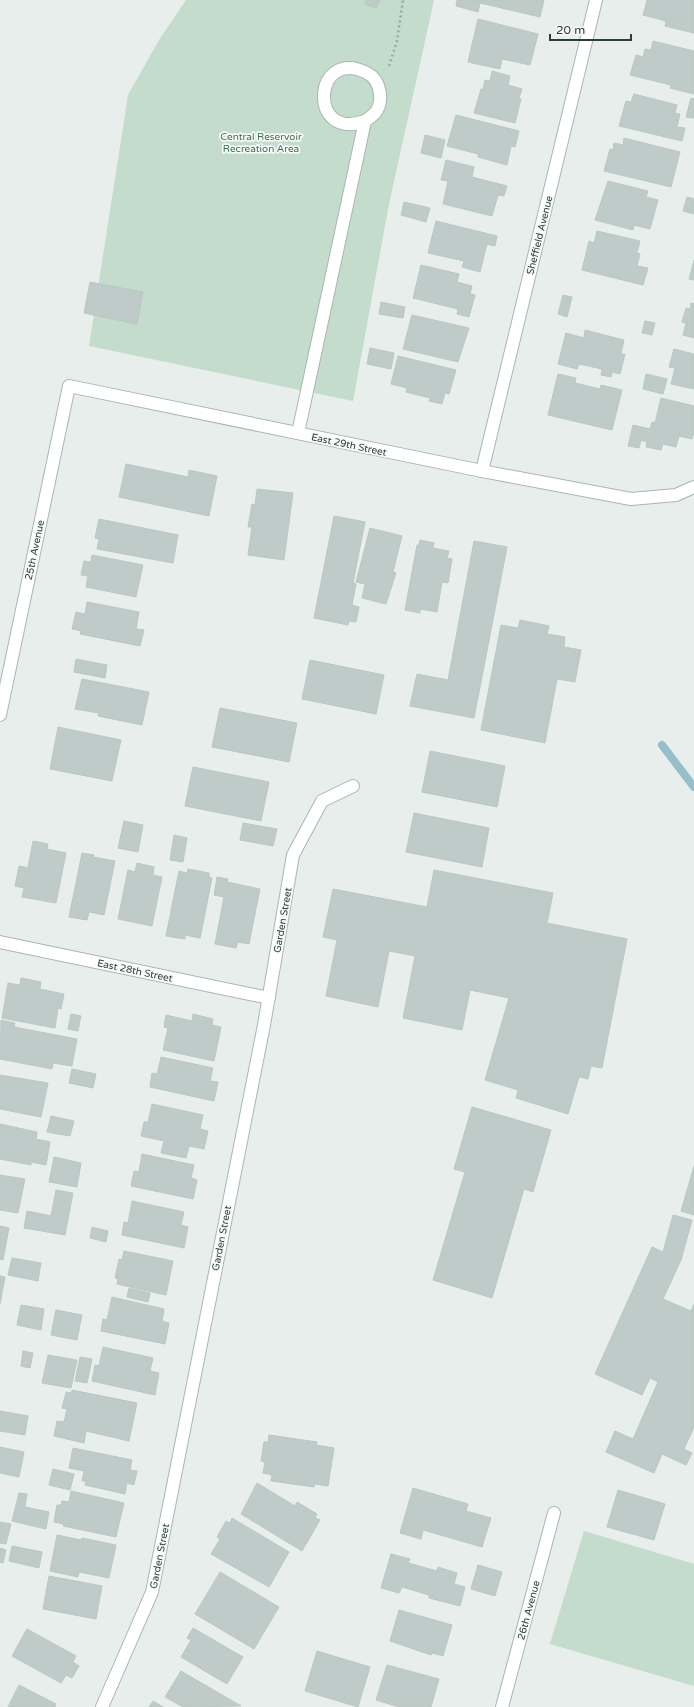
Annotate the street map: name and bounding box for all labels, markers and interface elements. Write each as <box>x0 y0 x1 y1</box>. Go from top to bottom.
scale bar <box>550 16 631 42</box>
text: 20 m <box>556 23 585 37</box>
park label: Central Reservoir Recreation Area <box>220 131 302 155</box>
street label: Sheffield Avenue <box>524 194 556 276</box>
street label: East 29th Street <box>310 431 388 459</box>
street label: 25th Avenue <box>23 519 47 581</box>
street label: Garden Street <box>271 886 295 954</box>
street label: East 28th Street <box>96 957 174 985</box>
street label: Garden Street <box>210 1204 234 1272</box>
street label: Garden Street <box>148 1522 172 1590</box>
street label: 26th Avenue <box>515 1579 543 1641</box>

